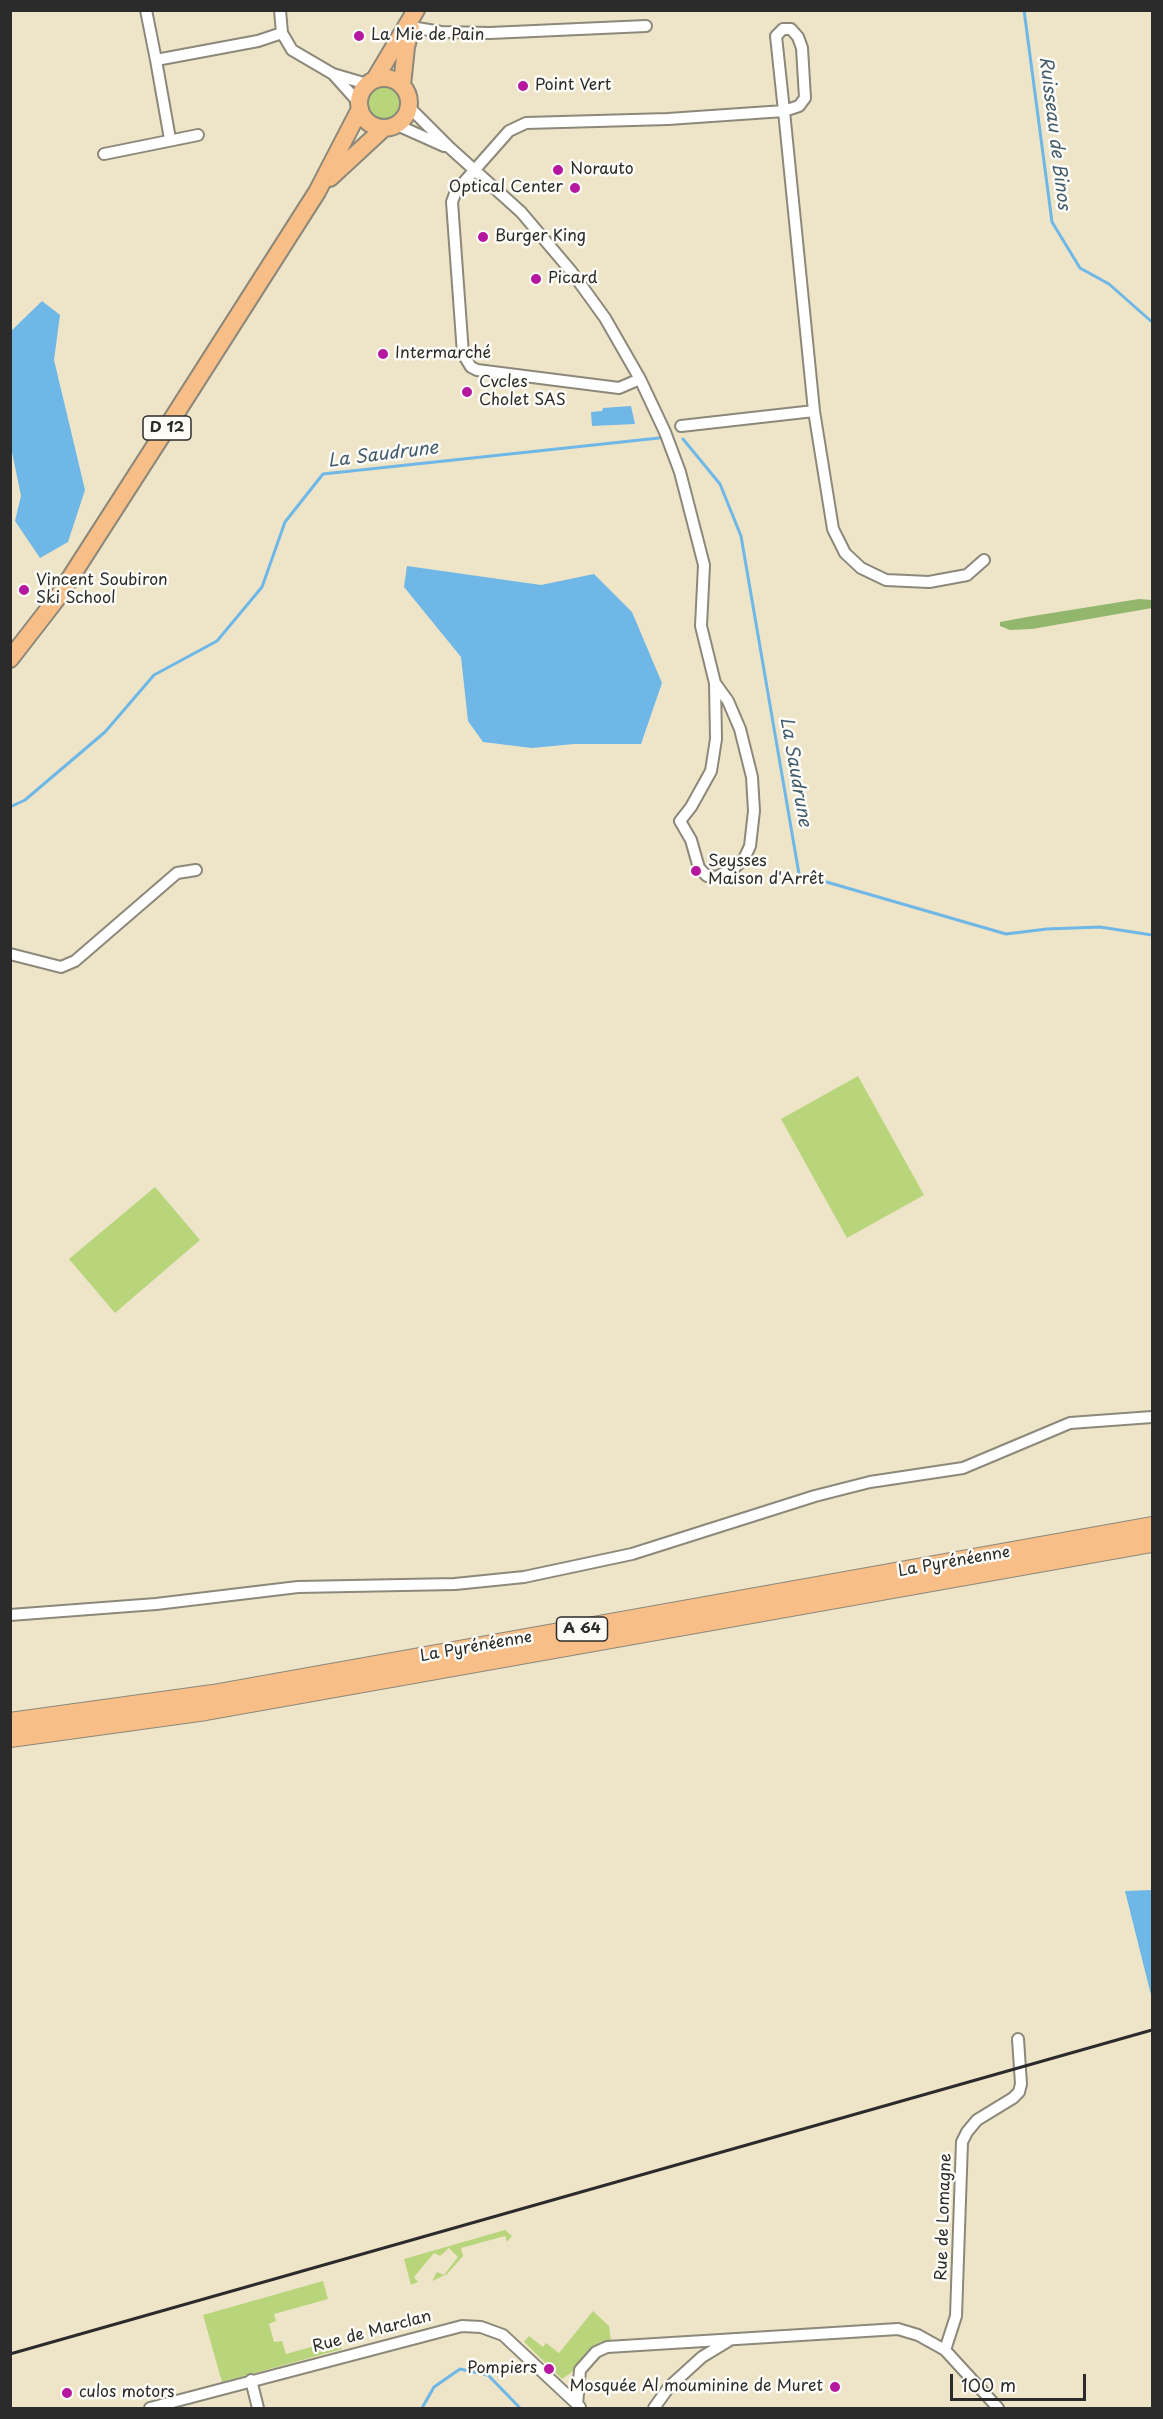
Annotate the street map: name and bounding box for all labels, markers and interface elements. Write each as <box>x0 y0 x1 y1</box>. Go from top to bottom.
place label: La Mie de Pain <box>371 26 484 46</box>
marker: La Mie de Pain <box>352 29 366 43</box>
water label: Ruisseau de Binos <box>1034 55 1074 211</box>
place label: Point Vert <box>535 76 611 96</box>
marker: Point Vert <box>516 79 530 93</box>
place label: Norauto <box>570 160 634 180</box>
marker: Norauto <box>551 163 565 177</box>
place label: Optical Center <box>449 178 563 198</box>
marker: Optical Center <box>568 181 582 195</box>
place label: Burger King <box>495 227 586 247</box>
marker: Burger King <box>476 230 490 244</box>
place label: Picard <box>548 269 598 289</box>
marker: Picard <box>529 272 543 286</box>
place label: Intermarché <box>395 344 491 364</box>
marker: Intermarché <box>376 347 390 361</box>
place label: Cvcles Cholet SAS <box>479 373 566 411</box>
marker: Cvcles Cholet SAS <box>460 385 474 399</box>
road number: D 12 <box>143 416 191 440</box>
water label: La Saudrune <box>327 438 439 472</box>
place label: Vincent Soubiron Ski School <box>36 571 168 609</box>
marker: Vincent Soubiron Ski School <box>17 583 31 597</box>
water label: La Saudrune <box>775 716 815 828</box>
place label: Seysses Maison d'Arrêt <box>708 852 824 890</box>
marker: Seysses Maison d'Arrêt <box>689 864 703 878</box>
street label: La Pyrénéenne <box>897 1543 1011 1581</box>
road number: A 64 <box>556 1617 608 1641</box>
street label: La Pyrénéenne <box>419 1628 533 1666</box>
street label: Rue de Lomagne <box>932 2153 956 2281</box>
street label: Rue de Marclan <box>311 2307 433 2357</box>
place label: Pompiers <box>467 2359 537 2379</box>
marker: Pompiers <box>542 2362 556 2376</box>
scale bar <box>953 2362 1090 2400</box>
text: 100 m <box>961 2371 1016 2398</box>
place label: Mosquée Al mouminine de Muret <box>570 2377 823 2397</box>
marker: Mosquée Al mouminine de Muret <box>828 2380 842 2394</box>
place label: culos motors <box>79 2383 175 2403</box>
marker: culos motors <box>60 2386 74 2400</box>

